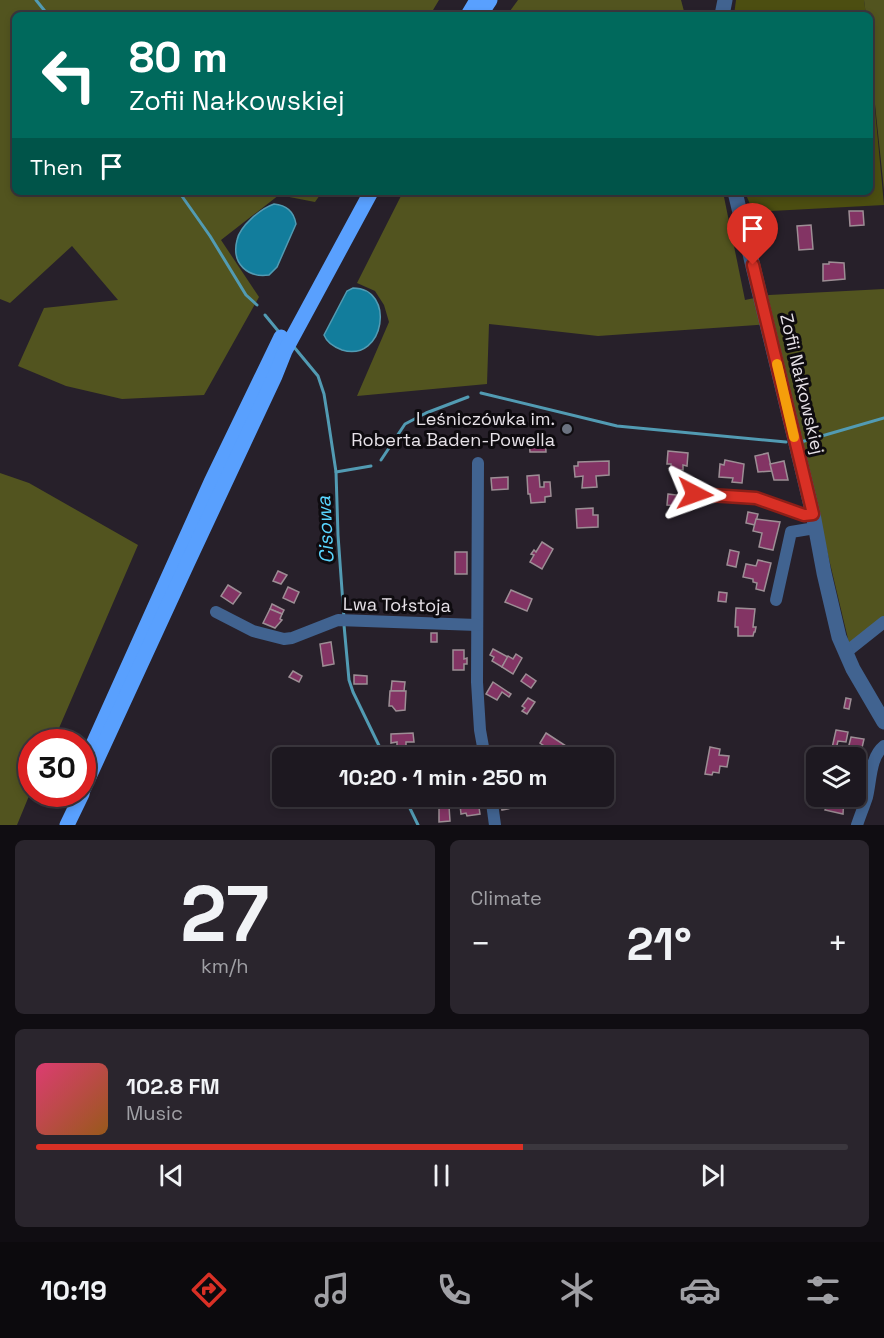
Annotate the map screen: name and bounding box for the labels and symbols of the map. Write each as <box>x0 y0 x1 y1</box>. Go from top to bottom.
pin <box>727 203 778 265</box>
street label: Zofii Nałkowskiej <box>775 311 830 457</box>
place label: Leśniczówka im. Roberta Baden-Powella <box>351 407 555 451</box>
marker: Leśniczówka im. Roberta Baden-Powella <box>560 422 574 436</box>
position arrow <box>663 462 727 526</box>
water label: Cisowa <box>310 495 340 565</box>
street label: Lwa Tołstoja <box>343 592 451 617</box>
speed limit sign: 30 <box>18 729 96 807</box>

